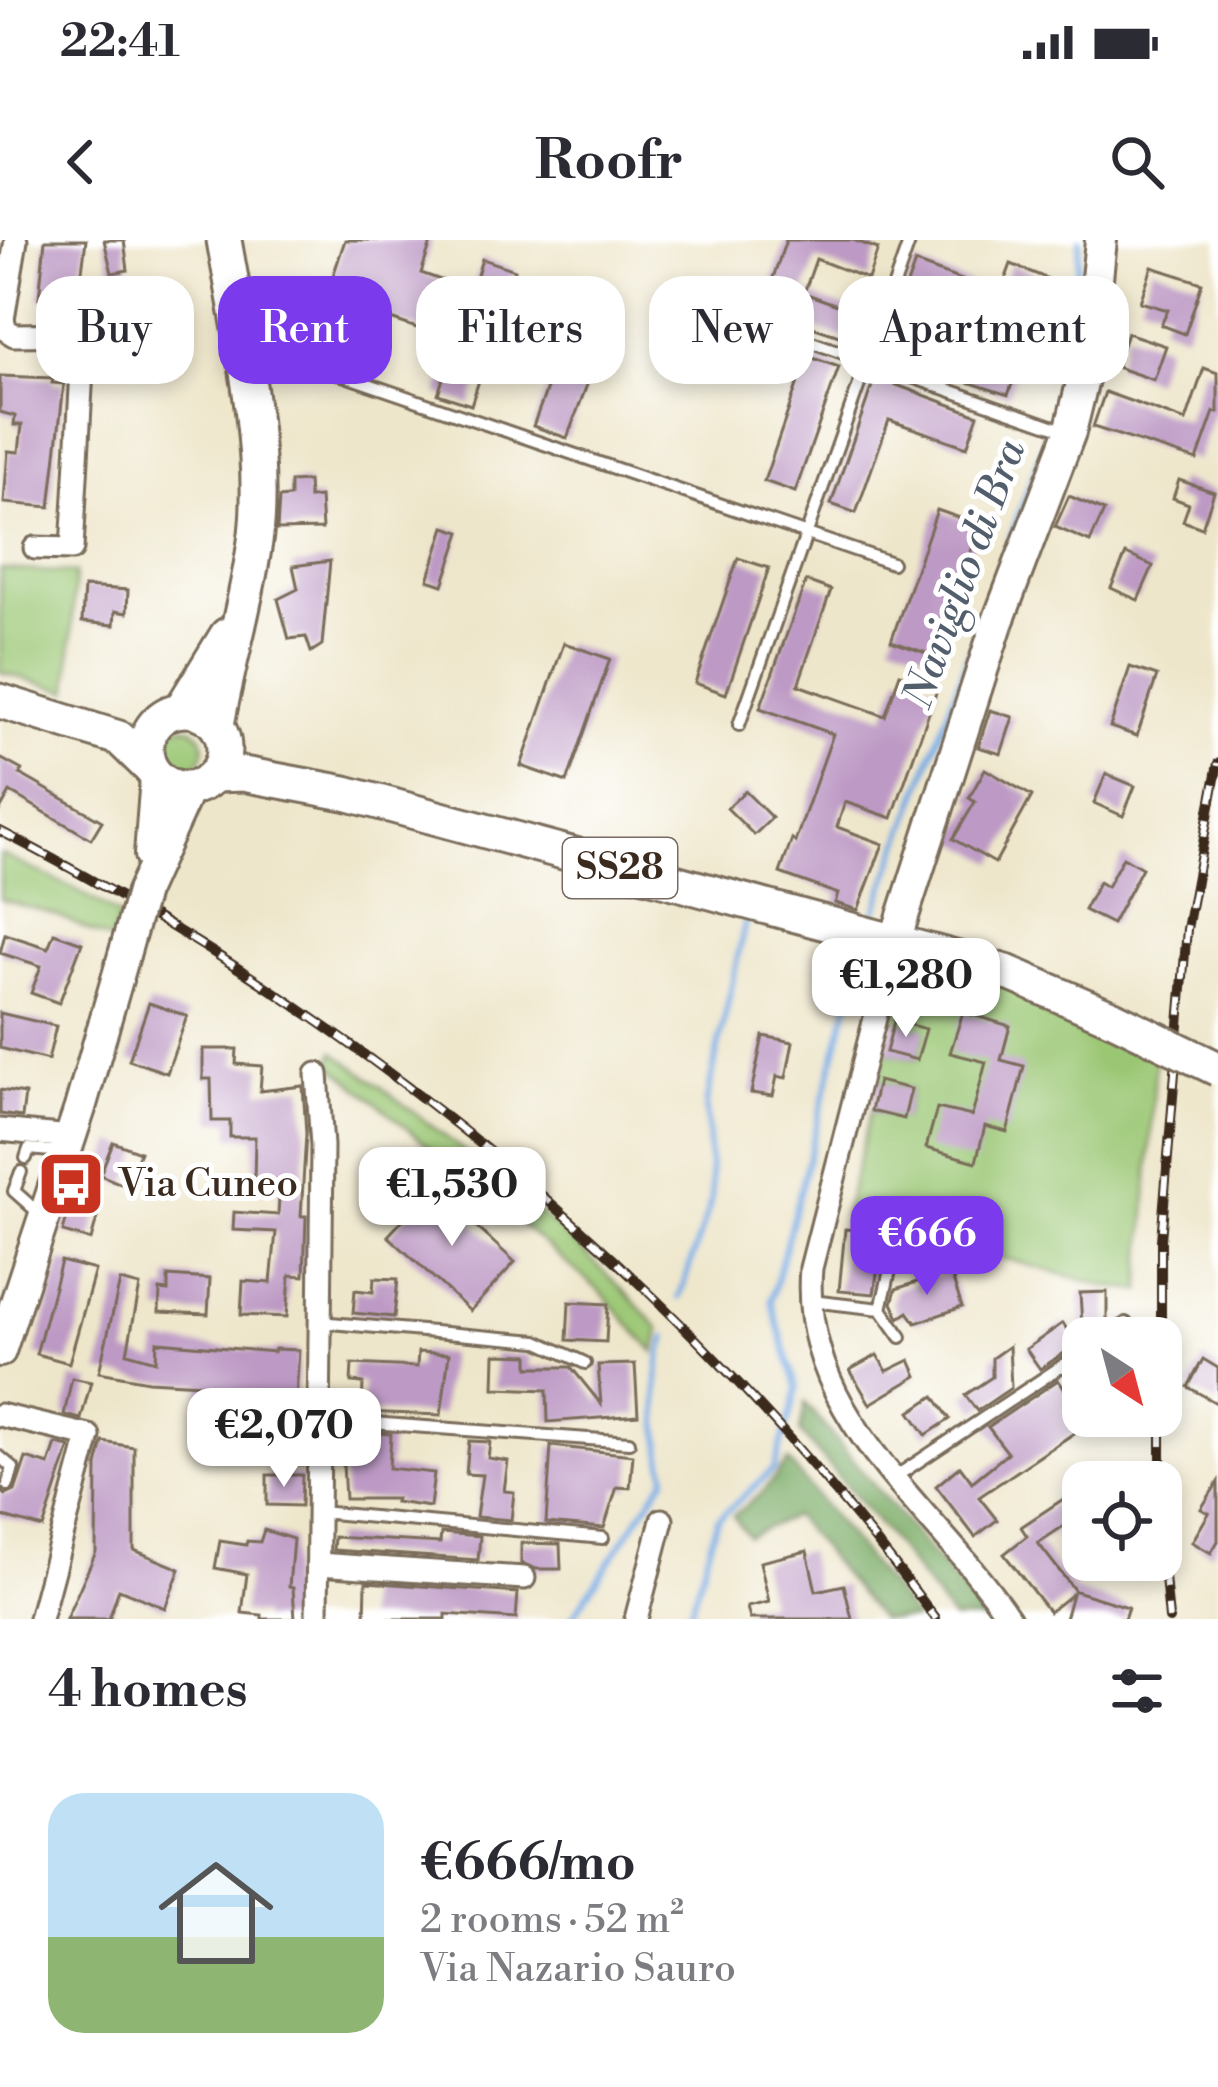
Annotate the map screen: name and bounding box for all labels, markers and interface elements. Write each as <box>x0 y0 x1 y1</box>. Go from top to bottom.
text: 22:41 <box>60 14 180 71</box>
text: Roofr <box>535 128 683 196</box>
icon: back <box>48 129 114 195</box>
icon: search <box>1104 129 1170 195</box>
chip: Buy <box>36 276 194 384</box>
chip: Rent <box>218 276 392 384</box>
chip: Filters <box>416 276 625 384</box>
chip: New <box>649 276 814 384</box>
chip: Apartment <box>838 276 1129 384</box>
water label: Naviglio di Bra <box>892 432 1038 716</box>
road number: SS28 <box>563 838 677 898</box>
pin: €1,280 <box>808 938 1004 1040</box>
text: €1,280 <box>839 952 973 1001</box>
pin: €1,530 <box>354 1147 550 1249</box>
bus stop icon: Via Cuneo <box>36 1149 106 1219</box>
place label: Via Cuneo <box>117 1160 298 1209</box>
text: €1,530 <box>386 1161 518 1210</box>
pin: €666 <box>856 1196 998 1298</box>
text: €666 <box>877 1210 977 1259</box>
north arrow <box>1062 1317 1182 1437</box>
map controls <box>1062 1317 1182 1581</box>
pin: €2,070 <box>186 1388 382 1490</box>
text: €2,070 <box>214 1402 354 1451</box>
button: locate <box>1062 1461 1182 1581</box>
icon: filters <box>1104 1658 1170 1724</box>
text: 4 homes <box>48 1659 248 1723</box>
text: €666/mo <box>420 1832 636 1896</box>
icon: home <box>144 1841 288 1985</box>
text: 2 rooms · 52 m² <box>420 1896 684 1945</box>
text: Via Nazario Sauro <box>420 1945 736 1994</box>

